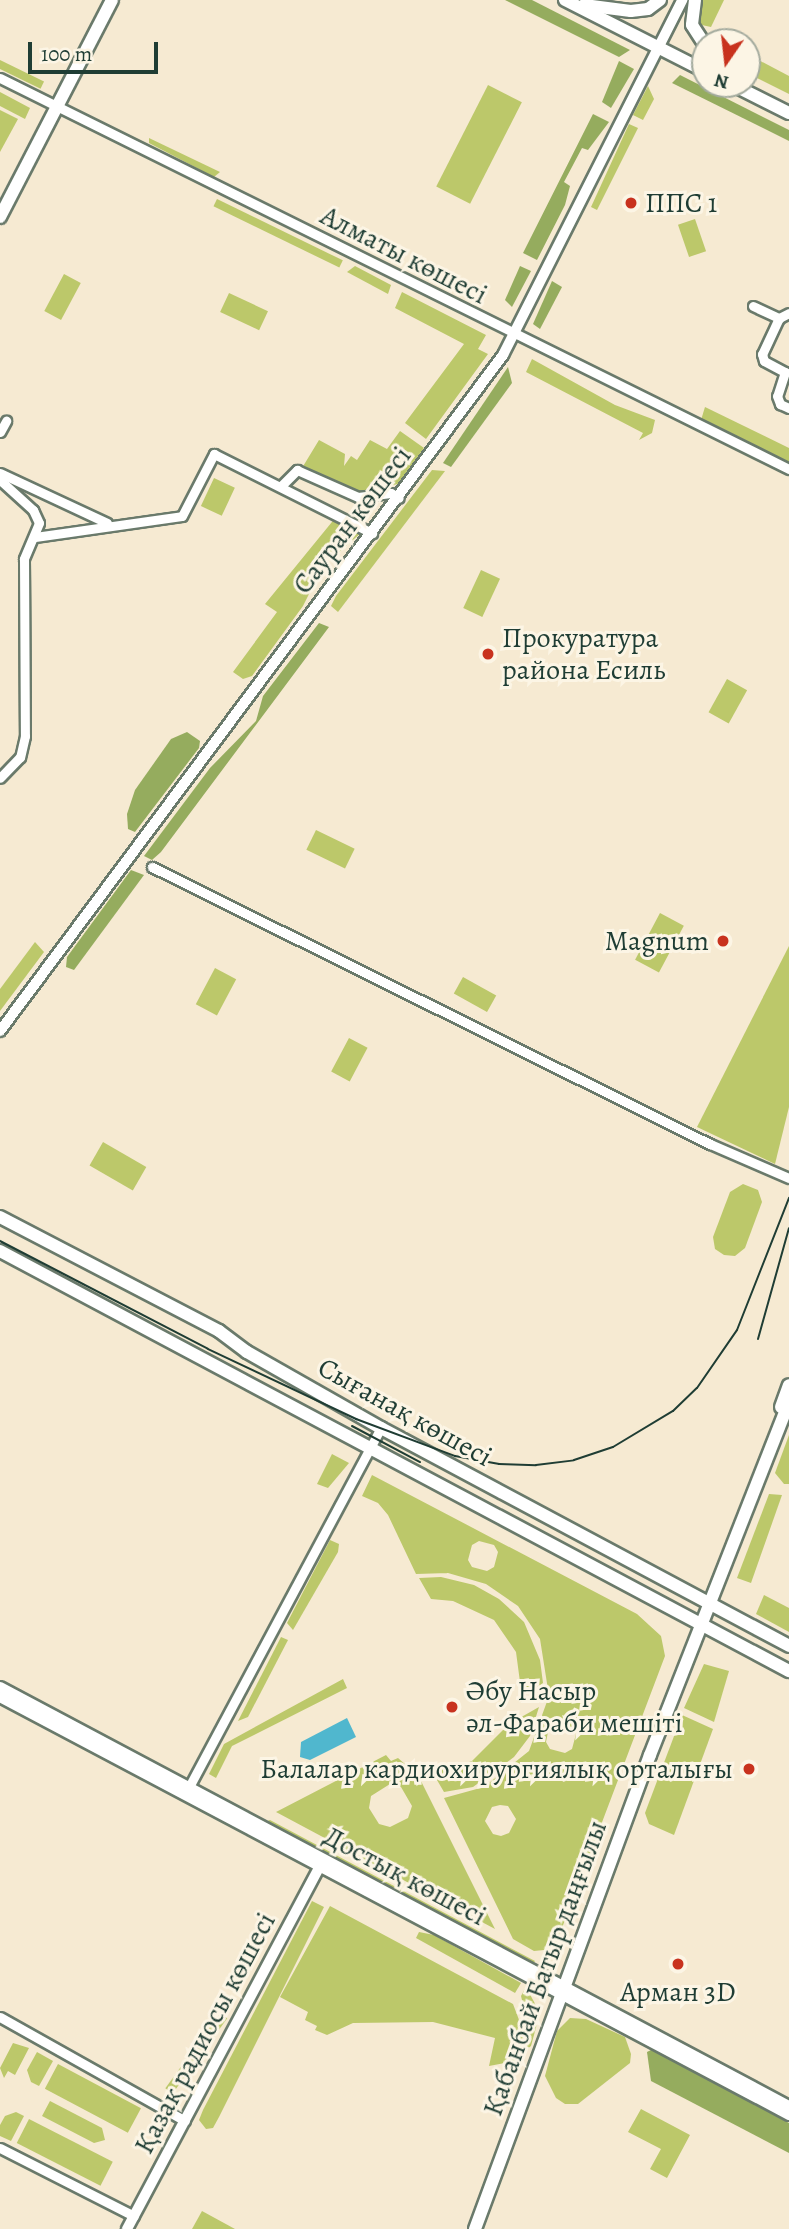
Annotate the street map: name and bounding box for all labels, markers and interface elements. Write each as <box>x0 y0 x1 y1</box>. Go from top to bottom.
scale bar <box>32 28 161 72</box>
north arrow <box>691 28 761 98</box>
text: 100 m <box>41 40 92 68</box>
text: N <box>712 67 731 96</box>
place label: ППС 1 <box>645 186 717 220</box>
marker: ППС 1 <box>623 195 639 211</box>
street label: Алматы көшесі <box>315 199 493 311</box>
street label: Сауран көшесі <box>286 440 418 600</box>
place label: Прокуратура района Есиль <box>502 621 665 687</box>
marker: Прокуратура района Есиль <box>480 646 496 662</box>
place label: Magnum <box>605 924 709 958</box>
marker: Magnum <box>715 933 731 949</box>
street label: Сығанақ көшесі <box>312 1350 498 1474</box>
place label: Әбу Насыр әл-Фараби мешіті <box>466 1674 683 1740</box>
marker: Әбу Насыр әл-Фараби мешіті <box>444 1699 460 1715</box>
place label: Балалар кардиохирургиялық орталығы <box>260 1752 733 1786</box>
marker: Балалар кардиохирургиялық орталығы <box>739 1759 759 1779</box>
street label: Қабанбай Батыр даңғылы <box>476 1816 614 2120</box>
street label: Достық көшесі <box>318 1819 492 1933</box>
street label: Қазақ радиосы көшесі <box>127 1907 283 2159</box>
marker: Арман 3D <box>670 1956 686 1972</box>
place label: Арман 3D <box>620 1975 736 2009</box>

